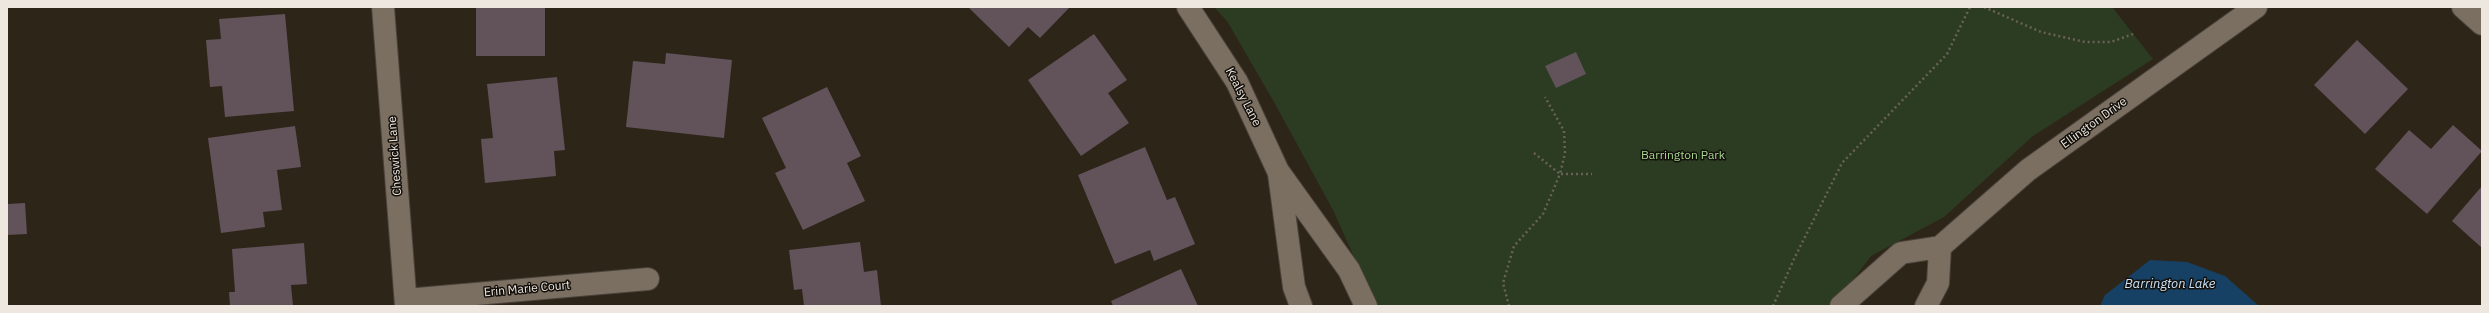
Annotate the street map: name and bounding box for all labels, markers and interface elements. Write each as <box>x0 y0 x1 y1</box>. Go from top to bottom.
street label: Kealsy Lane <box>1222 65 1264 129</box>
street label: Ellington Drive <box>2058 94 2130 152</box>
street label: Cheswick Lane <box>385 116 405 196</box>
park label: Barrington Park <box>1641 149 1725 163</box>
water label: Barrington Lake <box>2125 276 2215 292</box>
street label: Erin Marie Court <box>483 278 571 300</box>

